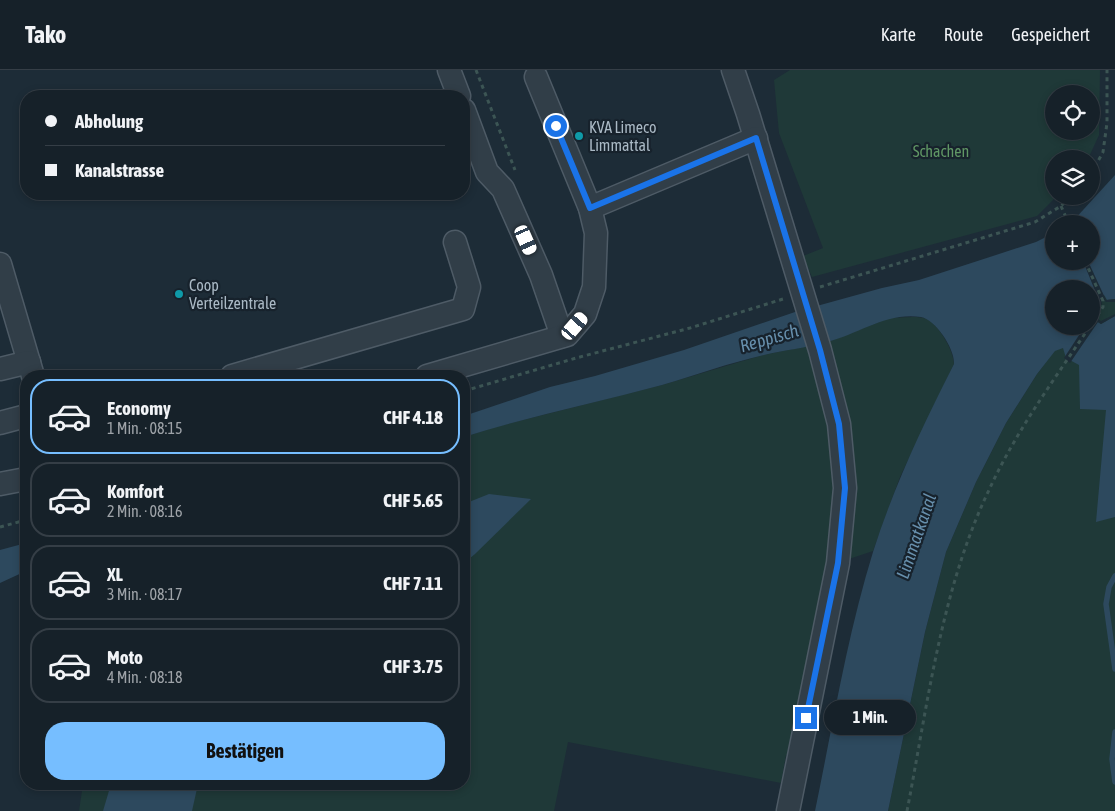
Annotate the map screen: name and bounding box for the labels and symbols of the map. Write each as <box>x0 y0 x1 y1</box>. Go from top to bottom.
route start <box>545 115 567 137</box>
place label: KVA Limeco Limmattal <box>589 118 656 154</box>
marker: KVA Limeco Limmattal <box>573 130 585 142</box>
park label: Schachen <box>913 142 969 160</box>
car <box>513 223 538 257</box>
place label: Coop Verteilzentrale <box>189 276 276 312</box>
marker: Coop Verteilzentrale <box>173 288 185 300</box>
car <box>559 310 590 342</box>
water label: Reppisch <box>737 320 801 356</box>
water label: Limmatkanal <box>892 491 940 581</box>
callout: 1 Min. <box>824 700 916 736</box>
route end <box>795 707 817 729</box>

